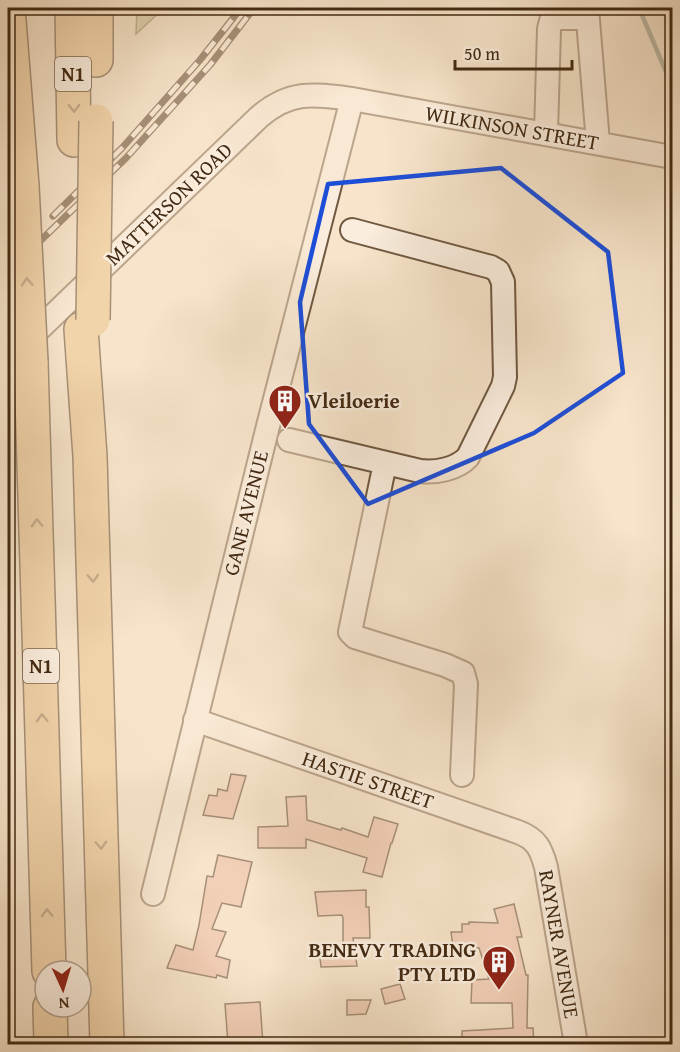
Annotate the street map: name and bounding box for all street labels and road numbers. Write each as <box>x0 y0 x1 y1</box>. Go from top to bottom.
road number: N1 <box>55 57 91 91</box>
street label: WILKINSON STREET <box>423 97 601 158</box>
street label: MATTERSON ROAD <box>98 135 239 273</box>
street label: GANE AVENUE <box>215 447 276 579</box>
road number: N1 <box>23 649 59 683</box>
street label: HASTIE STREET <box>298 742 438 817</box>
street label: RAYNER AVENUE <box>531 867 588 1021</box>

